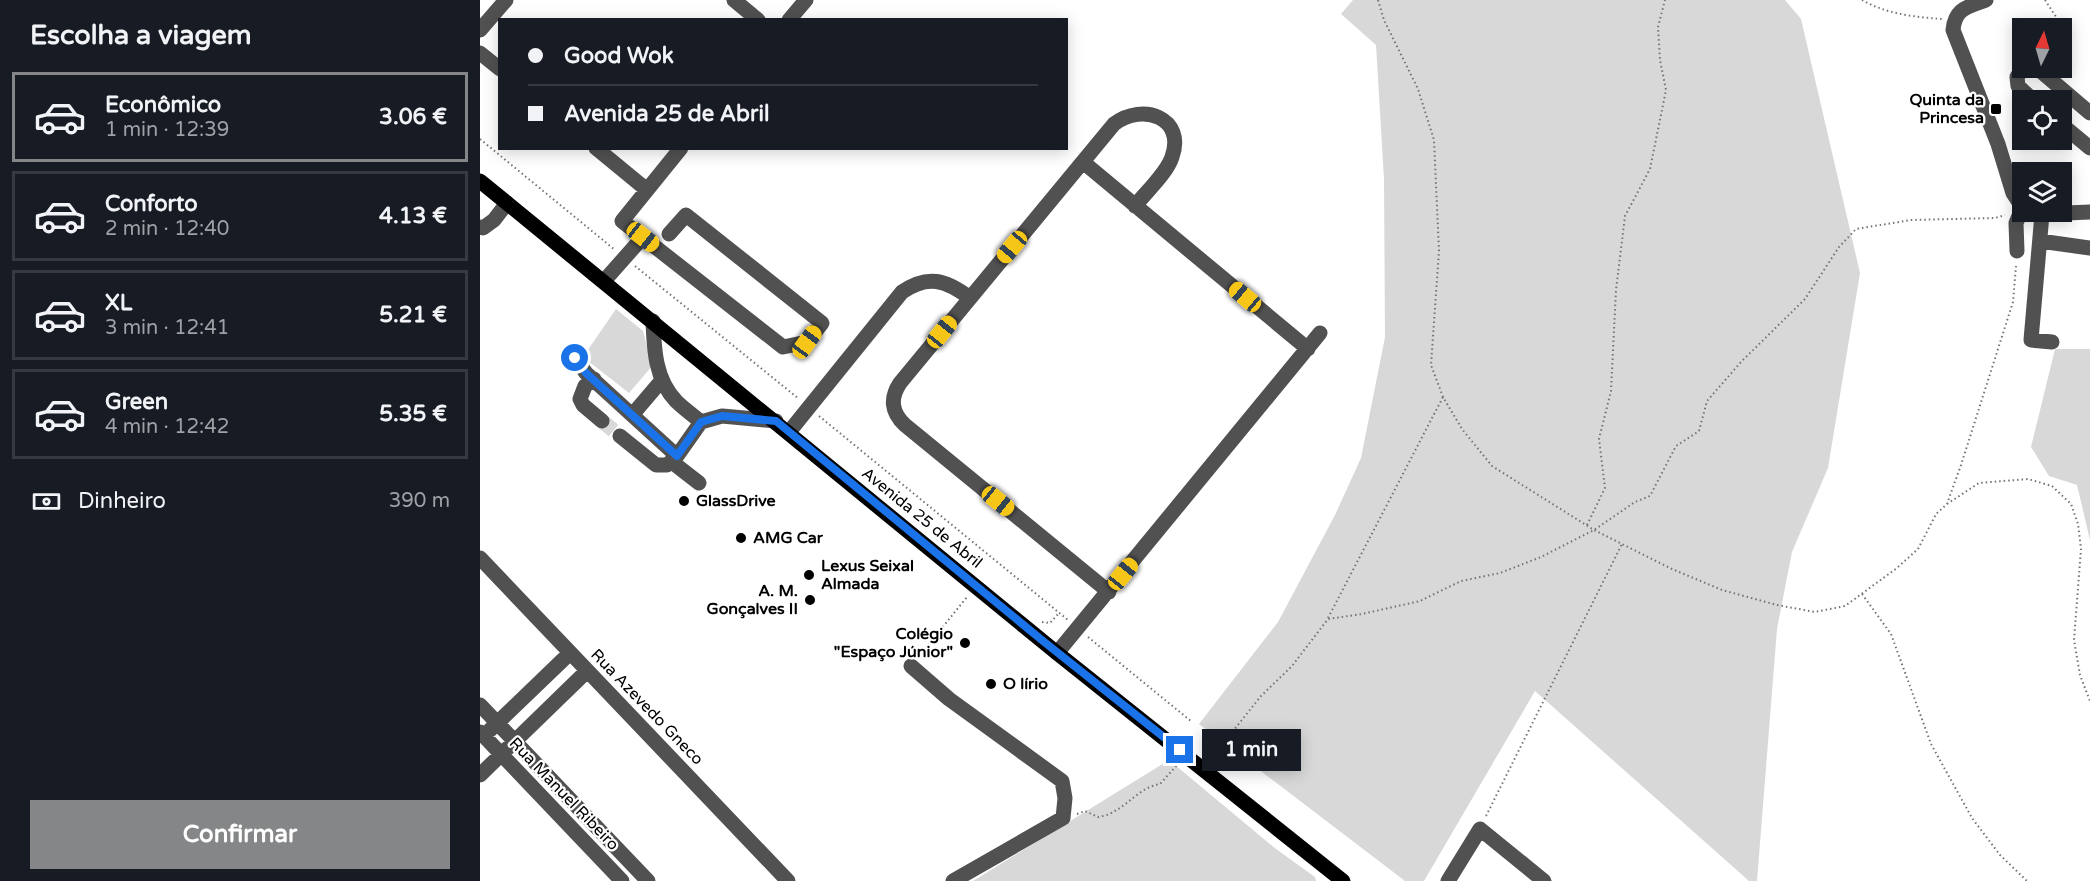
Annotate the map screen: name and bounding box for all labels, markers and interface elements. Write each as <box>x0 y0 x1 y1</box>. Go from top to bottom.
north arrow <box>2012 18 2072 78</box>
map controls <box>2012 18 2072 222</box>
text: Escolha a viagem <box>30 19 252 52</box>
text: Good Wok <box>564 43 674 69</box>
icon: car <box>33 90 87 144</box>
place label: Quinta da Princesa <box>1910 90 1984 128</box>
button: locate <box>2012 90 2072 150</box>
text: Econômico <box>105 92 221 118</box>
text: Avenida 25 de Abril <box>564 101 769 127</box>
marker: Quinta da Princesa <box>1989 102 2003 116</box>
text: 3.06 € <box>379 104 447 130</box>
text: 1 min · 12:39 <box>105 118 229 142</box>
button: layers <box>2012 162 2072 222</box>
icon: car <box>33 189 87 243</box>
text: Conforto <box>105 191 198 217</box>
text: 4.13 € <box>379 203 447 229</box>
text: 2 min · 12:40 <box>105 217 229 241</box>
car <box>623 219 663 255</box>
car <box>994 227 1030 267</box>
car <box>1225 279 1265 315</box>
icon: car <box>33 288 87 342</box>
text: XL <box>105 290 132 316</box>
text: 5.21 € <box>379 302 447 328</box>
car <box>924 312 960 352</box>
text: 3 min · 12:41 <box>105 316 229 340</box>
car <box>789 322 825 362</box>
route start <box>561 344 588 371</box>
icon: car <box>33 387 87 441</box>
text: Green <box>105 389 168 415</box>
text: 5.35 € <box>379 401 447 427</box>
text: 4 min · 12:42 <box>105 415 229 439</box>
street label: Avenida 25 de Abril <box>858 463 986 573</box>
car <box>978 483 1018 519</box>
icon: cash <box>30 485 63 518</box>
text: Dinheiro <box>78 488 166 514</box>
text: 390 m <box>389 489 450 513</box>
place label: GlassDrive <box>696 491 776 511</box>
marker: GlassDrive <box>677 494 691 508</box>
place label: AMG Car <box>753 528 824 548</box>
marker: AMG Car <box>734 531 748 545</box>
car <box>1105 554 1141 594</box>
place label: Lexus Seixal Almada <box>821 556 914 594</box>
marker: Lexus Seixal Almada <box>802 568 816 582</box>
place label: A. M. Gonçalves II <box>707 581 798 619</box>
marker: A. M. Gonçalves II <box>803 593 817 607</box>
place label: Colégio "Espaço Júnior" <box>834 624 953 662</box>
marker: Colégio "Espaço Júnior" <box>958 636 972 650</box>
street label: Rua Azevedo Gneco <box>586 645 708 769</box>
place label: O lírio <box>1003 674 1048 694</box>
marker: O lírio <box>984 677 998 691</box>
callout: 1 min <box>1201 729 1300 771</box>
street label: Rua Manuel Ribeiro <box>505 733 623 855</box>
route end <box>1166 736 1193 763</box>
text: 1 min <box>1225 738 1278 762</box>
button: Confirmar <box>30 800 450 869</box>

